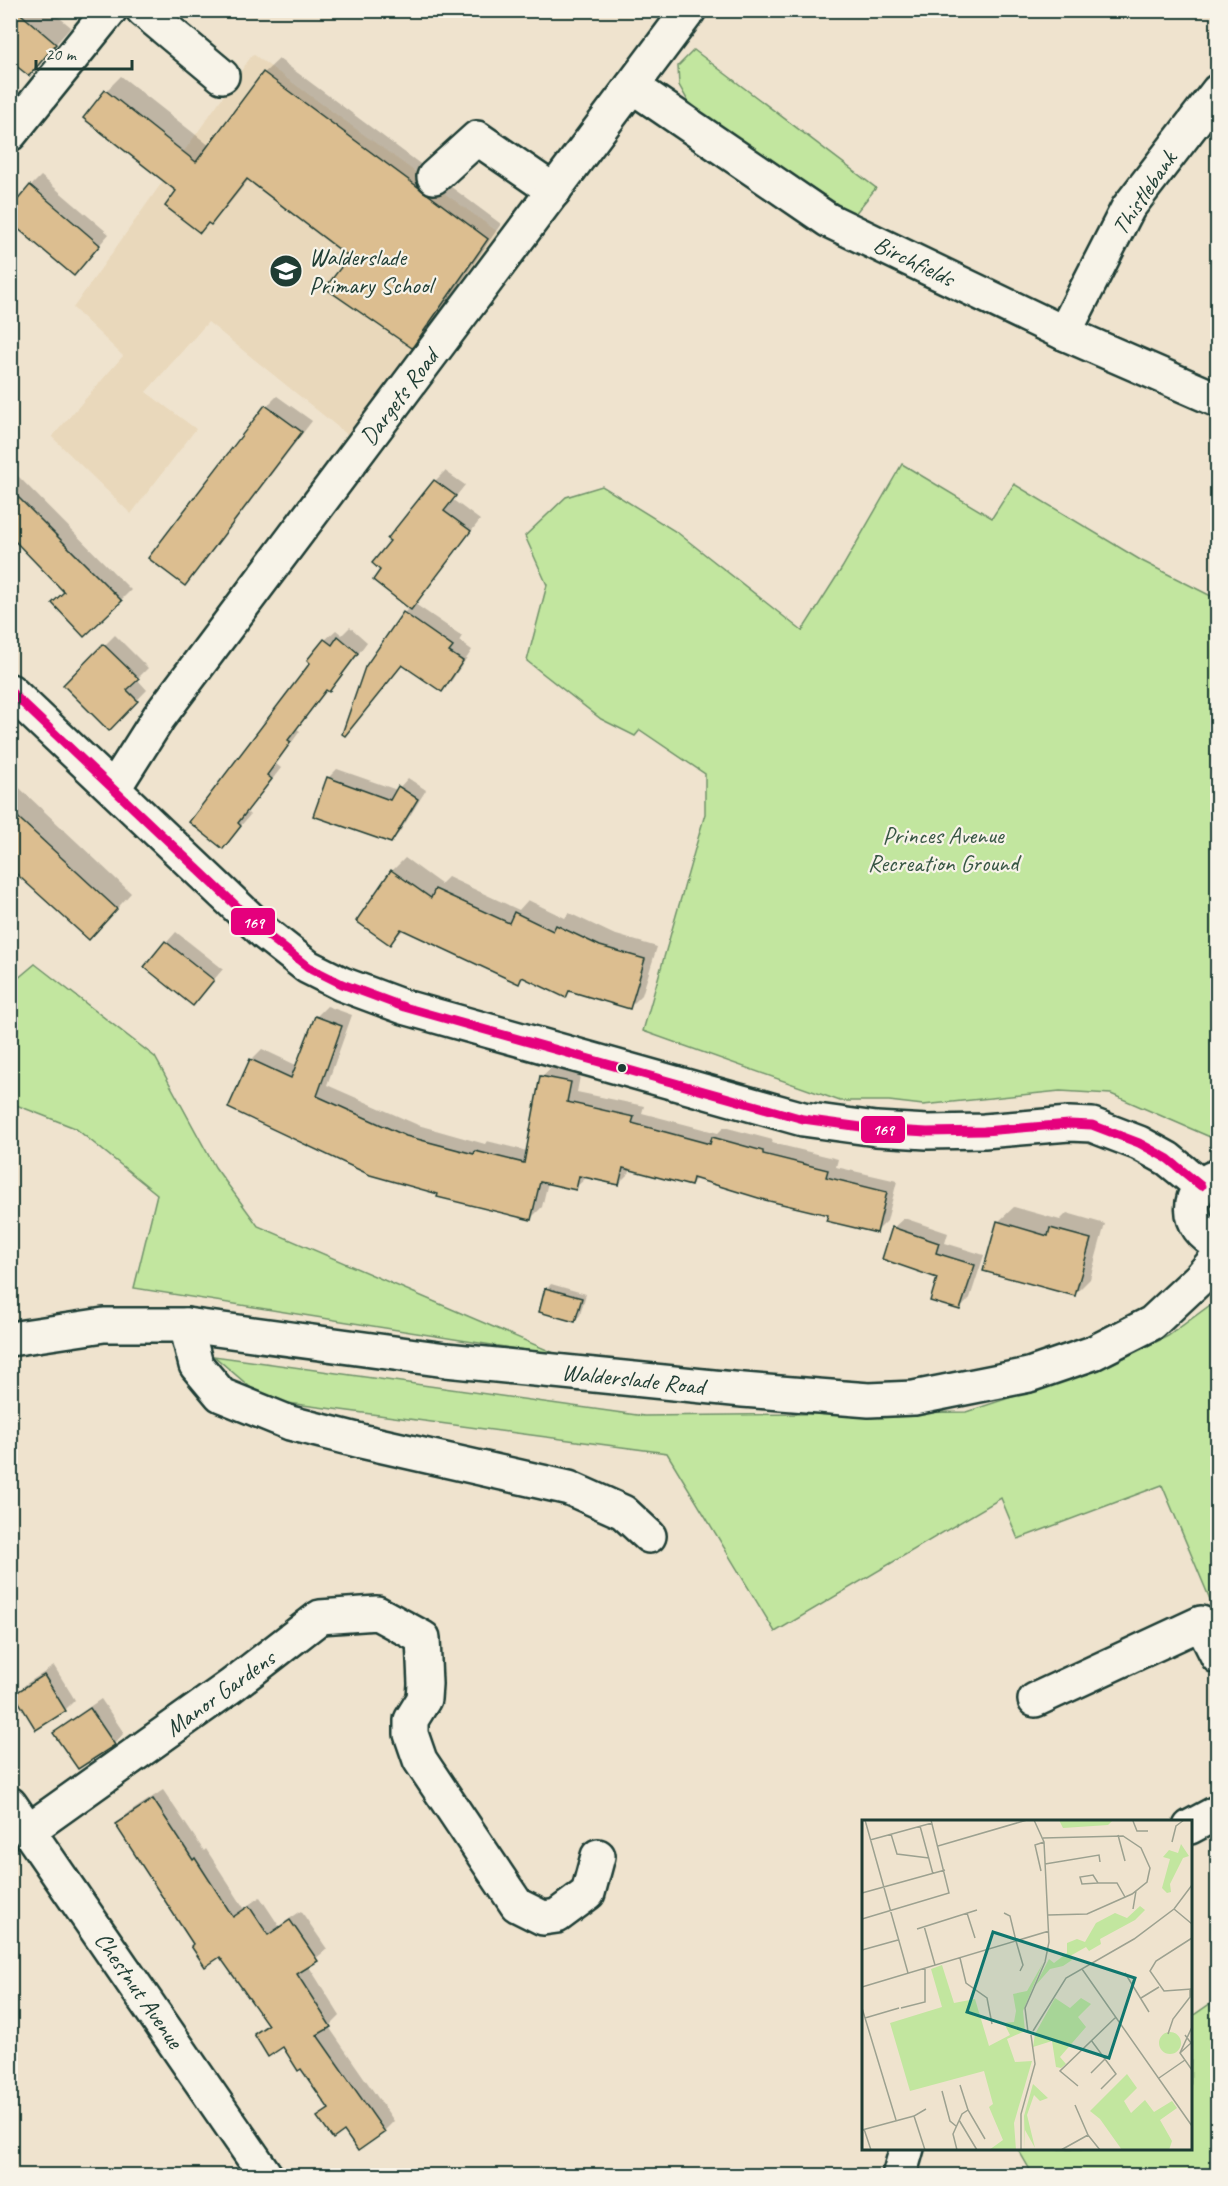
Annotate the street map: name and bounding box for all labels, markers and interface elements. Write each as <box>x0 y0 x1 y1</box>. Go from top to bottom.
scale bar <box>36 33 132 71</box>
text: 20 m <box>45 43 78 65</box>
street label: Thistlebank <box>1105 143 1184 241</box>
street label: Birchfields <box>869 229 961 294</box>
place label: Walderslade Primary School <box>309 242 436 300</box>
school or university icon: Walderslade Primary School <box>268 253 304 289</box>
street label: Dargets Road <box>353 340 447 451</box>
park label: Princes Avenue Recreation Ground <box>868 820 1022 878</box>
line badge: 169 <box>230 907 276 936</box>
text: 169 <box>242 913 266 933</box>
unlabelled marker <box>616 1062 628 1074</box>
line badge: 169 <box>860 1115 906 1144</box>
text: 169 <box>872 1120 896 1140</box>
street label: Walderslade Road <box>560 1357 709 1402</box>
street label: Manor Gardens <box>159 1642 282 1743</box>
inset map <box>862 1820 1192 2150</box>
street label: Chestnut Avenue <box>88 1926 191 2056</box>

